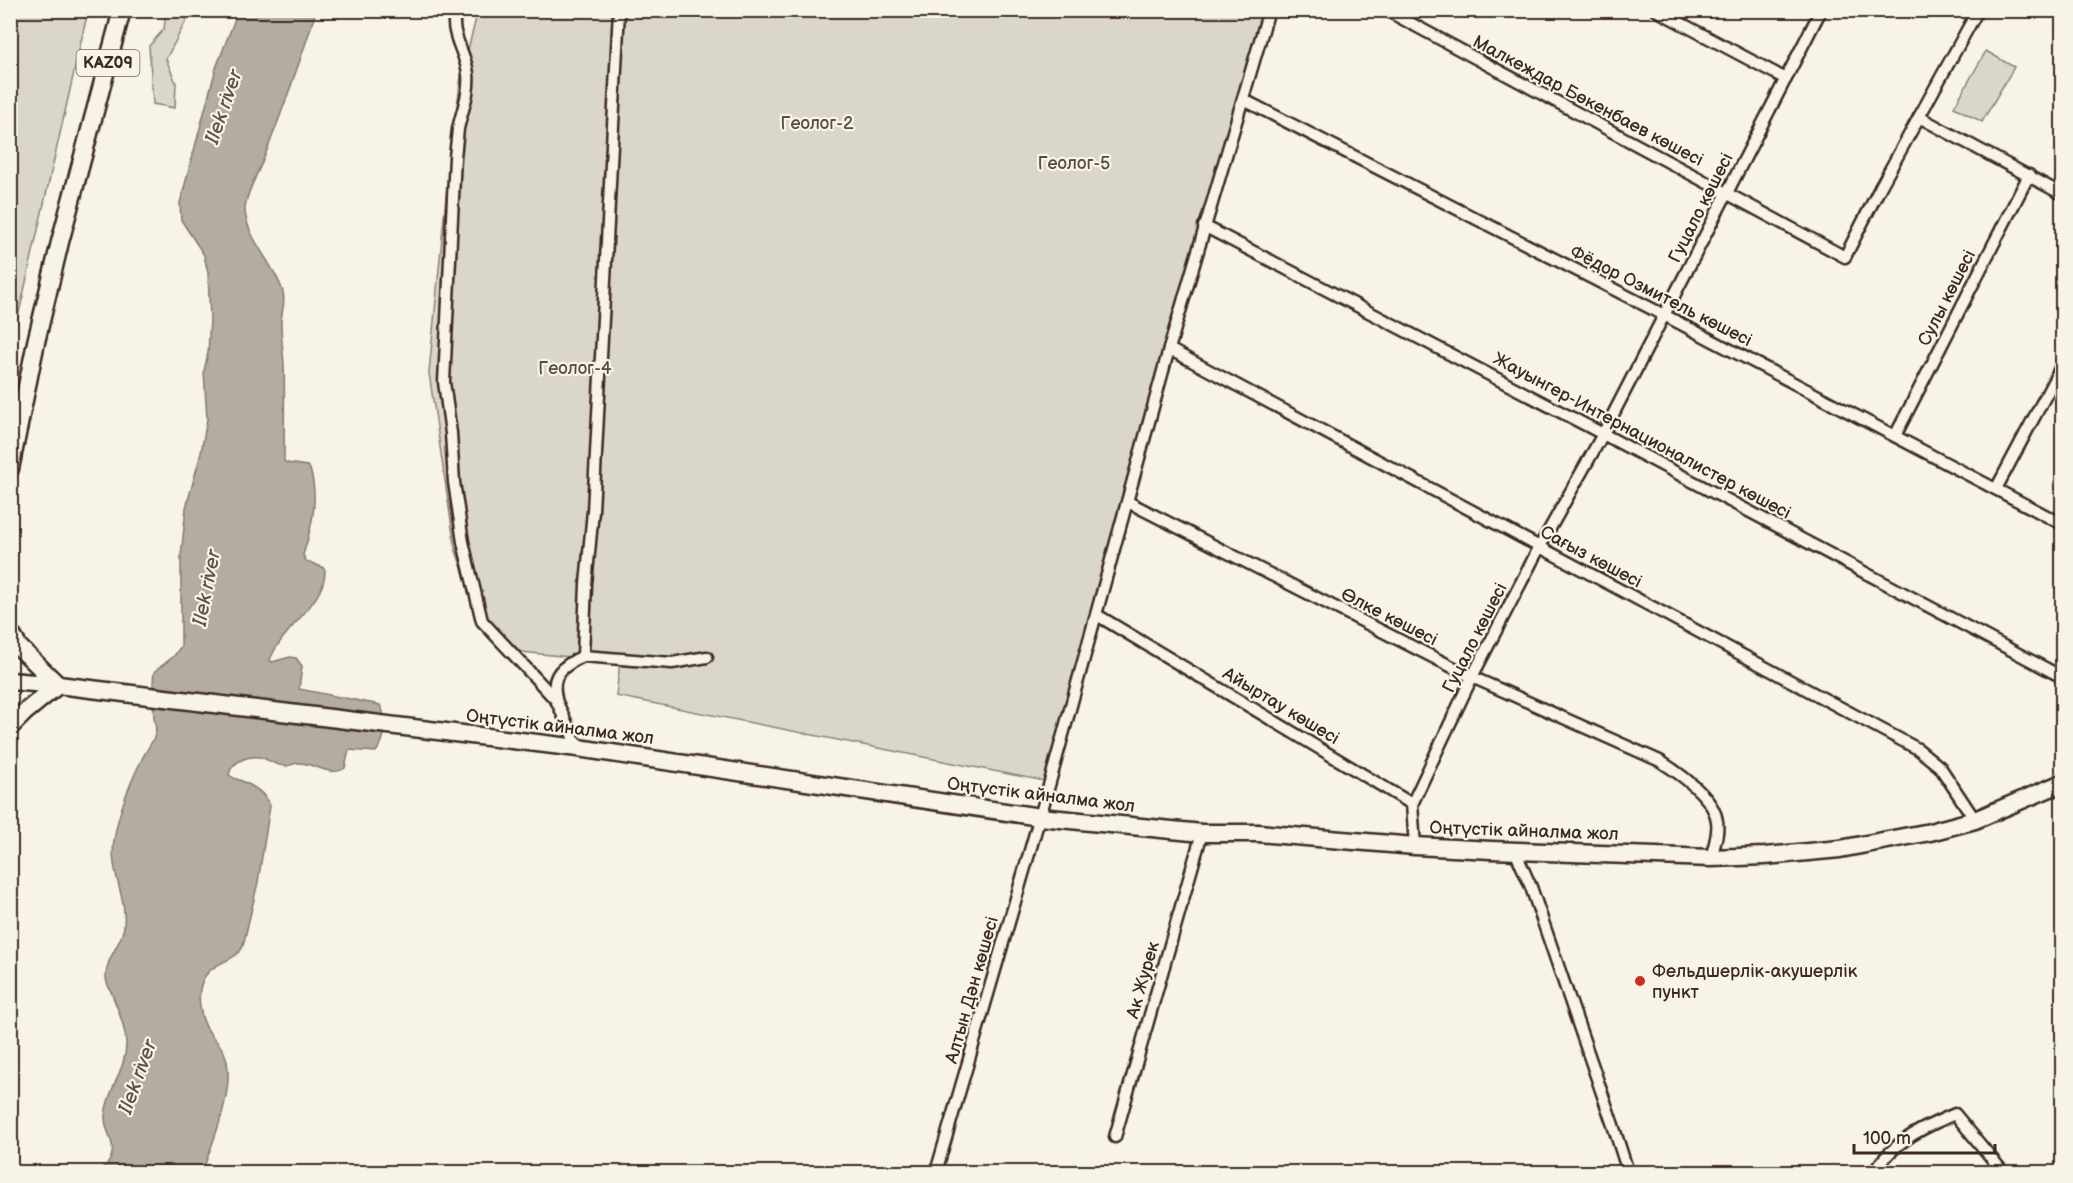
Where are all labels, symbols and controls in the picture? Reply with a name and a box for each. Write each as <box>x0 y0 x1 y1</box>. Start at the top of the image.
street label: Малкеждар Бөкенбаев көшесі <box>1469 31 1707 171</box>
road number: KAZ09 <box>76 50 140 76</box>
water label: Ilek river <box>200 65 248 148</box>
park label: Геолог-2 <box>780 113 854 134</box>
street label: Гуцало көшесі <box>1664 150 1738 266</box>
park label: Геолог-5 <box>1038 153 1110 174</box>
street label: Фёдор Озмитель көшесі <box>1566 241 1756 351</box>
street label: Сулы көшесі <box>1914 246 1980 350</box>
street label: Жауынгер-Интернационалистер көшесі <box>1489 348 1795 524</box>
park label: Геолог-4 <box>538 358 612 379</box>
street label: Сағыз көшесі <box>1537 521 1645 593</box>
water label: Ilek river <box>188 546 226 629</box>
street label: Гуцало көшесі <box>1438 580 1512 696</box>
street label: Өлке көшесі <box>1337 584 1441 650</box>
street label: Айыртау көшесі <box>1218 662 1343 749</box>
street label: Оңтүстік айналма жол <box>465 705 655 749</box>
street label: Оңтүстік айналма жол <box>946 773 1136 817</box>
street label: Оңтүстік айналма жол <box>1429 817 1619 845</box>
street label: Алтын Дән көшесі <box>941 914 1003 1067</box>
street label: Ак Журек <box>1122 939 1164 1022</box>
place label: Фельдшерлік-акушерлік пункт <box>1652 961 1858 1003</box>
marker: Фельдшерлік-акушерлік пункт <box>1633 974 1647 988</box>
water label: Ilek river <box>113 1035 163 1118</box>
scale bar <box>1854 1117 1995 1155</box>
text: 100 m <box>1863 1128 1911 1149</box>

